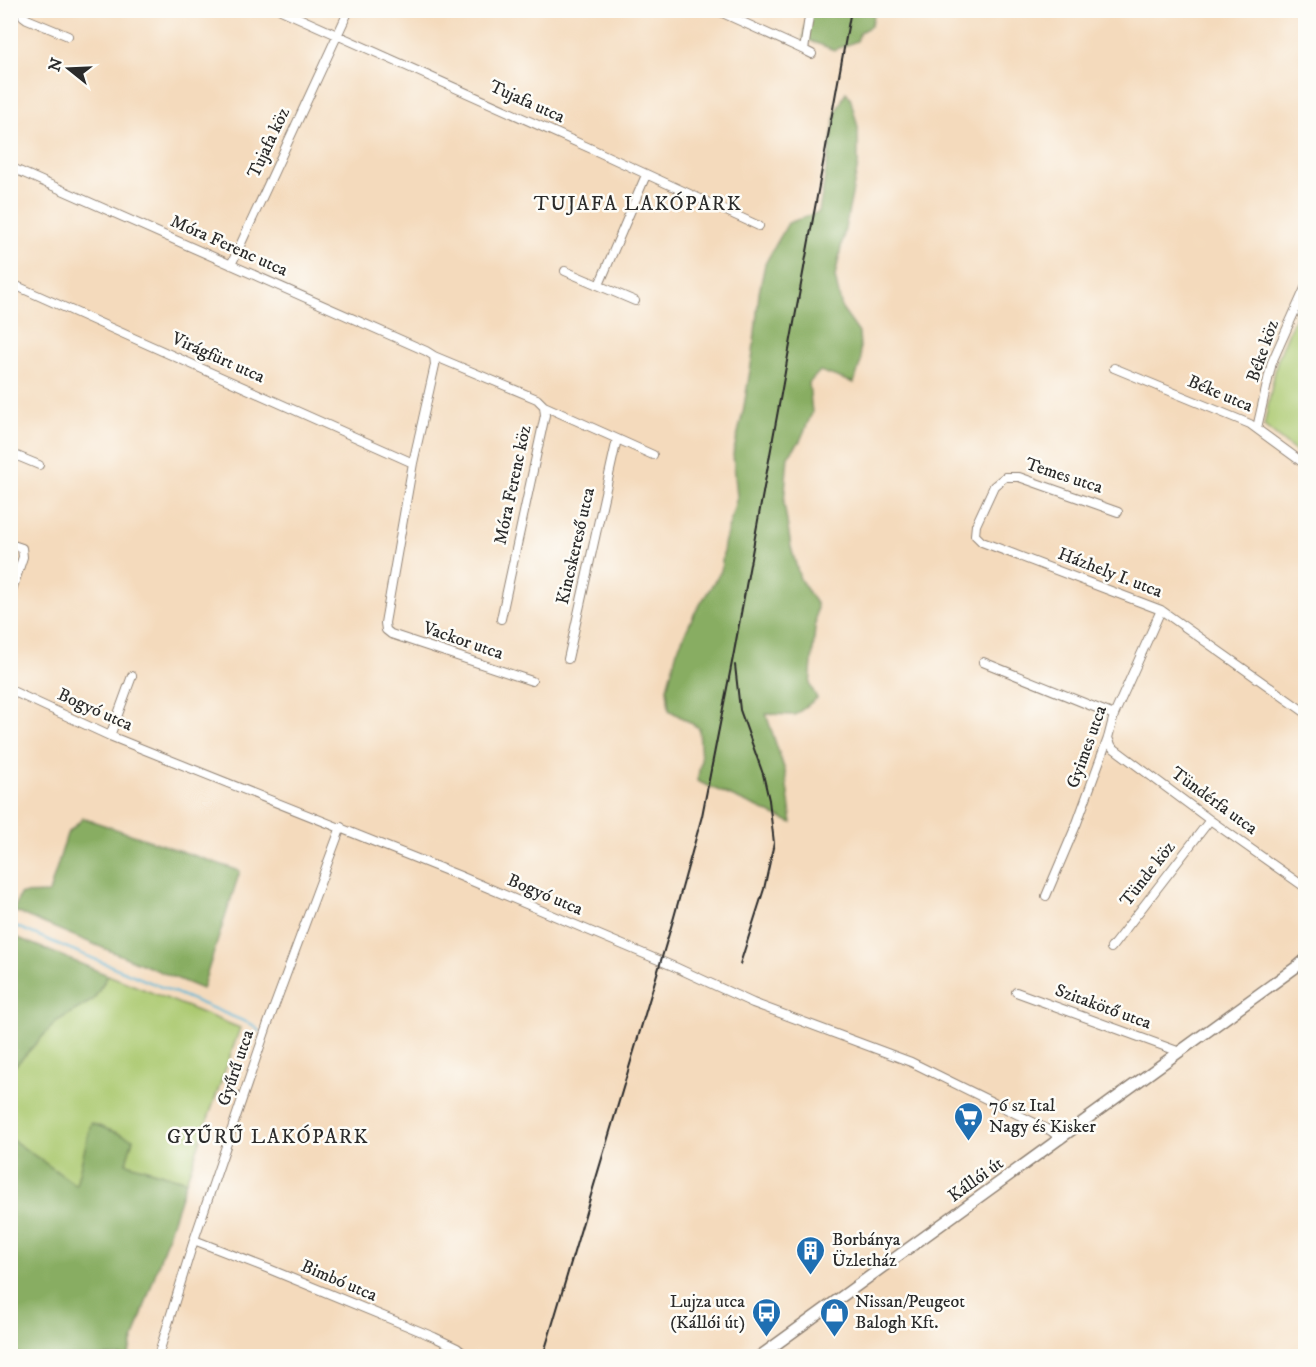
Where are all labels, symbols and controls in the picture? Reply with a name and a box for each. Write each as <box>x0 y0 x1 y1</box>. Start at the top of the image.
north arrow <box>39 39 99 99</box>
text: N <box>44 55 67 74</box>
street label: Tujafa utca <box>486 76 568 128</box>
street label: Tujafa köz <box>243 104 295 182</box>
district label: TUJAFA LAKÓPARK <box>534 191 742 217</box>
street label: Móra Ferenc utca <box>167 210 291 282</box>
street label: Béke köz <box>1242 317 1284 385</box>
street label: Virágfürt utca <box>167 327 268 388</box>
street label: Béke utca <box>1184 370 1256 418</box>
street label: Móra Ferenc köz <box>490 423 536 547</box>
street label: Temes utca <box>1023 453 1106 499</box>
street label: Kincskereső utca <box>552 485 600 607</box>
street label: Házhely I. utca <box>1055 543 1166 603</box>
street label: Vackor utca <box>419 617 506 665</box>
street label: Bogyó utca <box>54 684 136 736</box>
street label: Gyimes utca <box>1062 702 1112 791</box>
street label: Tündérfa utca <box>1166 762 1262 840</box>
street label: Tünde köz <box>1116 837 1180 911</box>
street label: Bogyó utca <box>504 869 586 921</box>
street label: Szitakötő utca <box>1052 979 1154 1035</box>
street label: Gyűrű utca <box>213 1027 259 1109</box>
place label: 76 sz Ital Nagy és Kisker <box>989 1095 1096 1138</box>
supermarket icon: 76 sz Ital Nagy és Kisker <box>952 1100 984 1142</box>
district label: GYŰRŰ LAKÓPARK <box>167 1124 369 1150</box>
street label: Kállói út <box>944 1153 1008 1207</box>
place label: Borbánya Üzletház <box>832 1229 901 1272</box>
building icon: Borbánya Üzletház <box>795 1234 827 1276</box>
street label: Bimbó utca <box>298 1255 381 1307</box>
place label: Lujza utca (Kállói út) <box>670 1291 745 1334</box>
place label: Nissan/Peugeot Balogh Kft. <box>855 1291 965 1334</box>
bus stop icon: Lujza utca (Kállói út) <box>750 1296 782 1338</box>
shop icon: Nissan/Peugeot Balogh Kft. <box>818 1296 850 1338</box>

